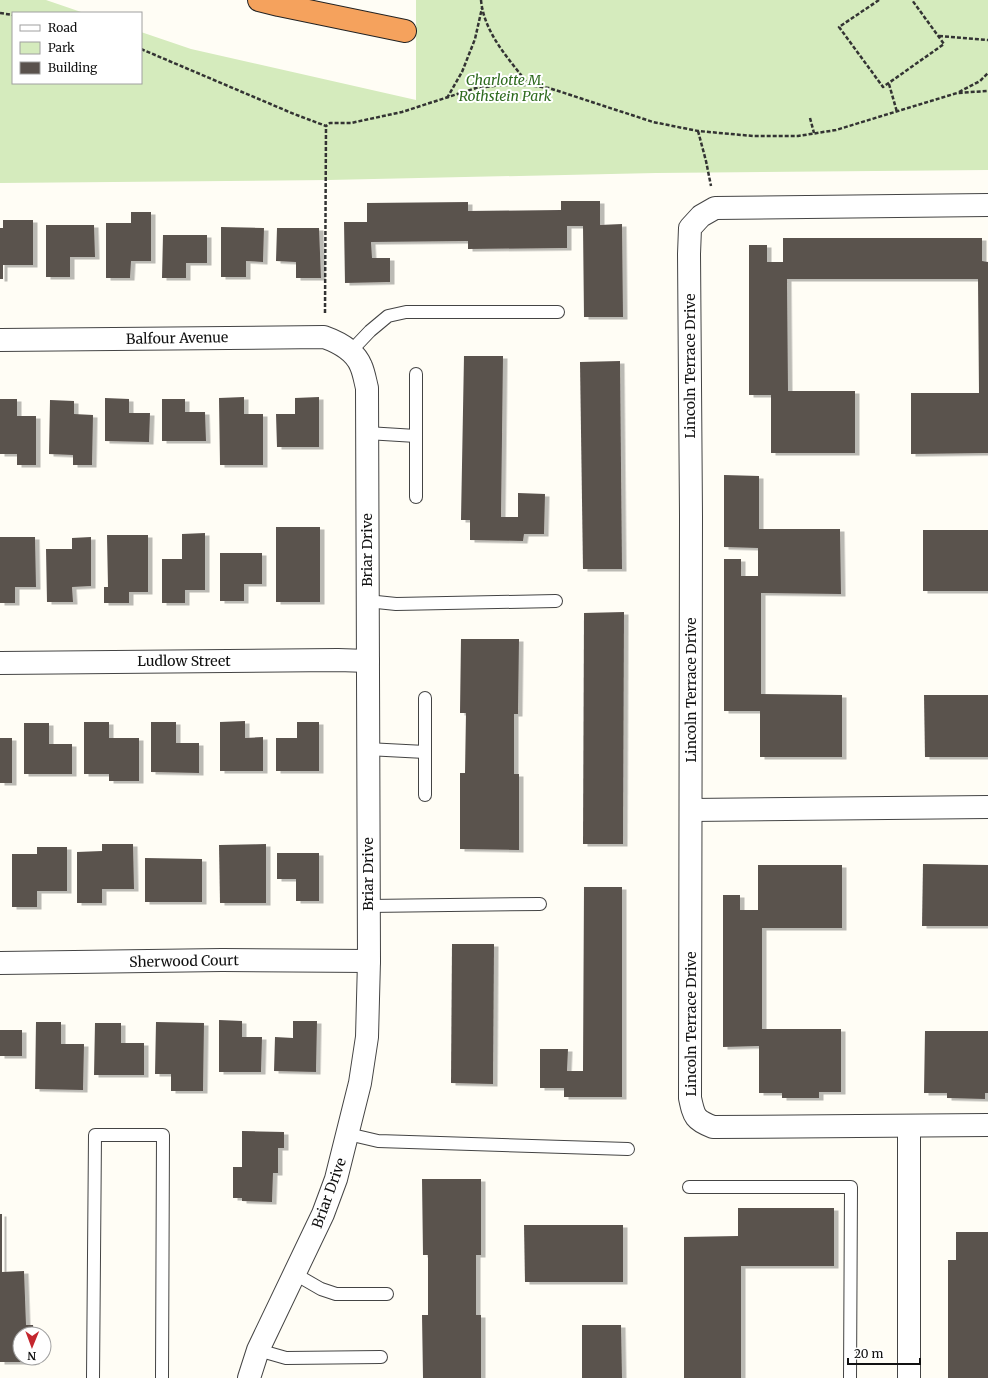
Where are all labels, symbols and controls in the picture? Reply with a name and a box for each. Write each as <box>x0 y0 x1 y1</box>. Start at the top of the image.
legend <box>12 12 142 84</box>
text: Road <box>48 20 77 35</box>
text: Park <box>48 40 75 55</box>
text: Building <box>48 60 98 75</box>
park label: Charlotte M. Rothstein Park <box>459 71 552 105</box>
street label: Lincoln Terrace Drive <box>681 294 699 438</box>
street label: Balfour Avenue <box>126 328 228 348</box>
street label: Briar Drive <box>358 513 376 587</box>
street label: Lincoln Terrace Drive <box>682 618 700 762</box>
street label: Ludlow Street <box>137 652 231 670</box>
street label: Briar Drive <box>359 837 377 911</box>
street label: Sherwood Court <box>129 951 239 971</box>
street label: Lincoln Terrace Drive <box>682 952 700 1096</box>
street label: Briar Drive <box>308 1155 350 1231</box>
north arrow <box>12 1326 52 1366</box>
scale bar <box>848 1340 920 1366</box>
text: 20 m <box>854 1346 883 1361</box>
text: N <box>27 1349 36 1363</box>

